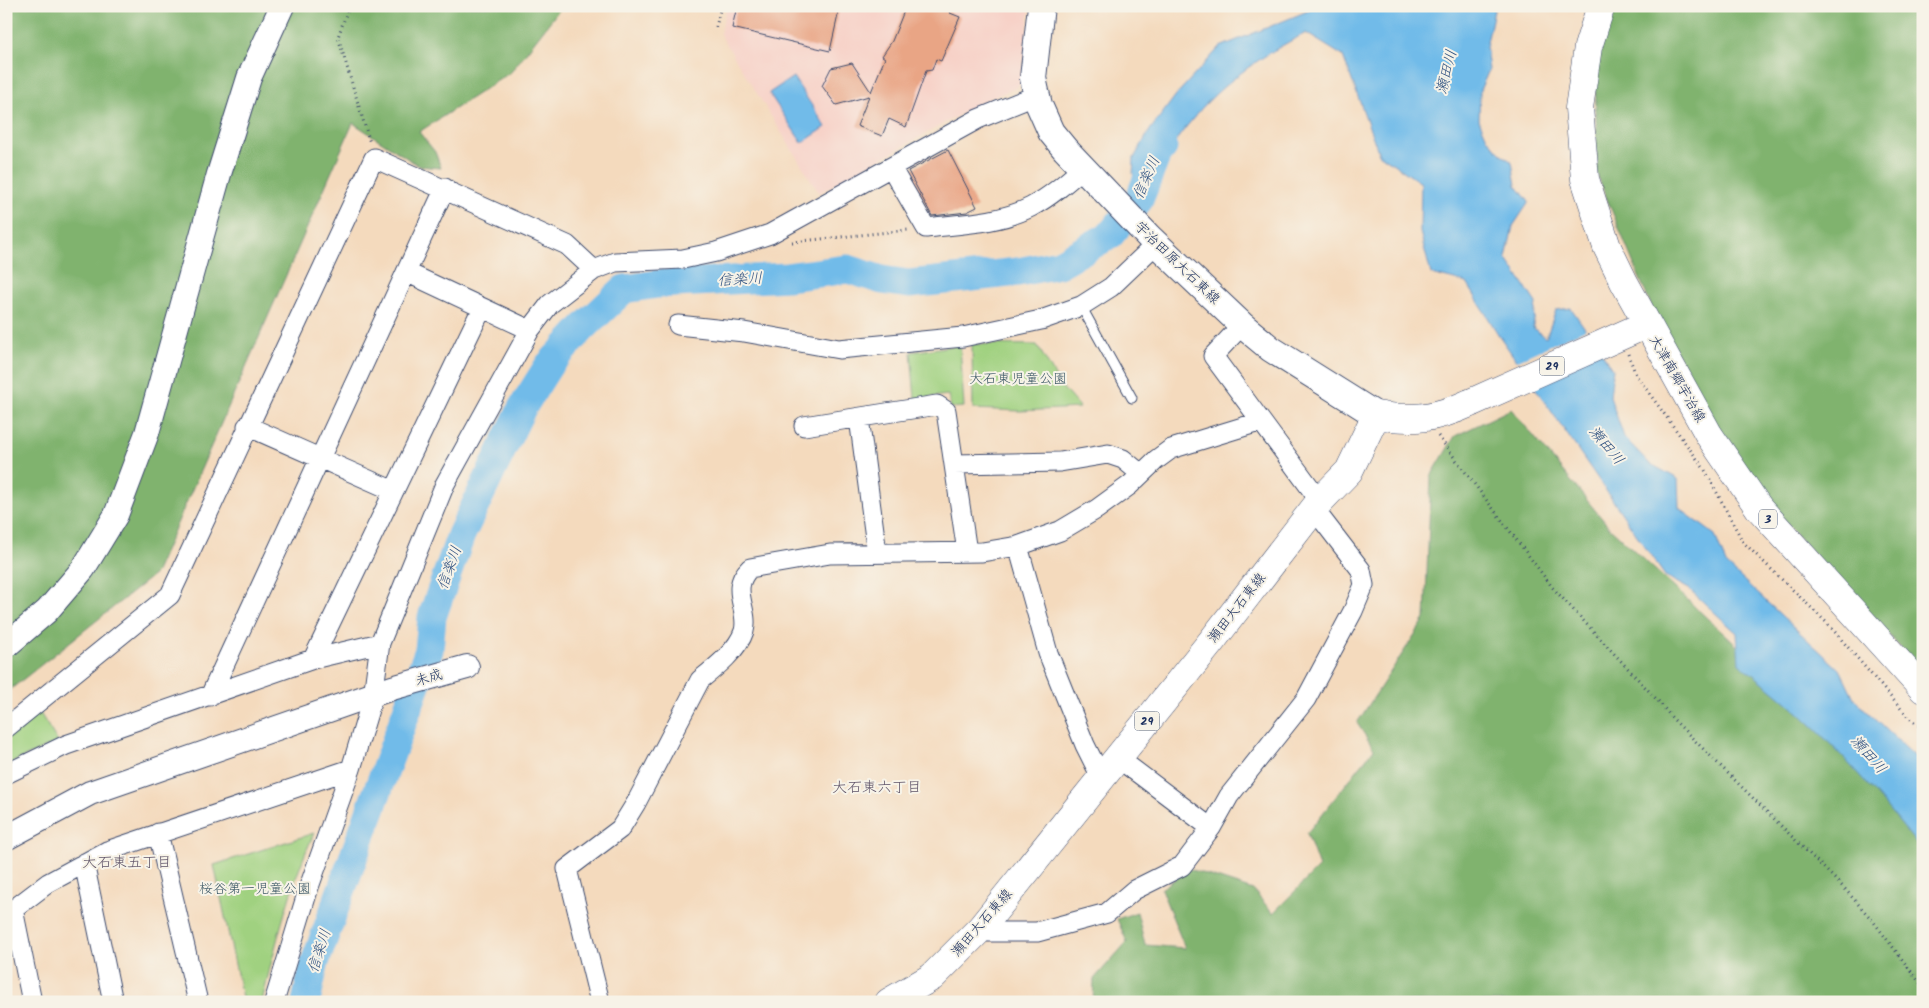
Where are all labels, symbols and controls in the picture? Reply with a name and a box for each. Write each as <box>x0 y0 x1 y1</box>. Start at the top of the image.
water label: 瀬田川 <box>1430 47 1464 97</box>
water label: 信楽川 <box>1127 153 1167 203</box>
street label: 宇治田原大石東線 <box>1129 216 1225 310</box>
water label: 信楽川 <box>717 267 763 293</box>
street label: 大津南郷宇治線 <box>1643 331 1711 427</box>
road number: 29 <box>1540 356 1564 376</box>
park label: 大石東児童公園 <box>969 368 1067 390</box>
water label: 瀬田川 <box>1582 421 1630 471</box>
road number: 3 <box>1759 509 1777 528</box>
water label: 信楽川 <box>431 543 469 593</box>
street label: 瀬田大石東線 <box>1202 568 1272 648</box>
street label: 未成 <box>413 664 445 692</box>
road number: 29 <box>1134 711 1160 730</box>
water label: 瀬田川 <box>1844 730 1892 780</box>
district label: 大石東六丁目 <box>832 776 922 800</box>
district label: 大石東五丁目 <box>82 851 172 875</box>
park label: 桜谷第一児童公園 <box>199 878 311 900</box>
street label: 瀬田大石東線 <box>946 884 1018 962</box>
water label: 信楽川 <box>302 926 338 976</box>

